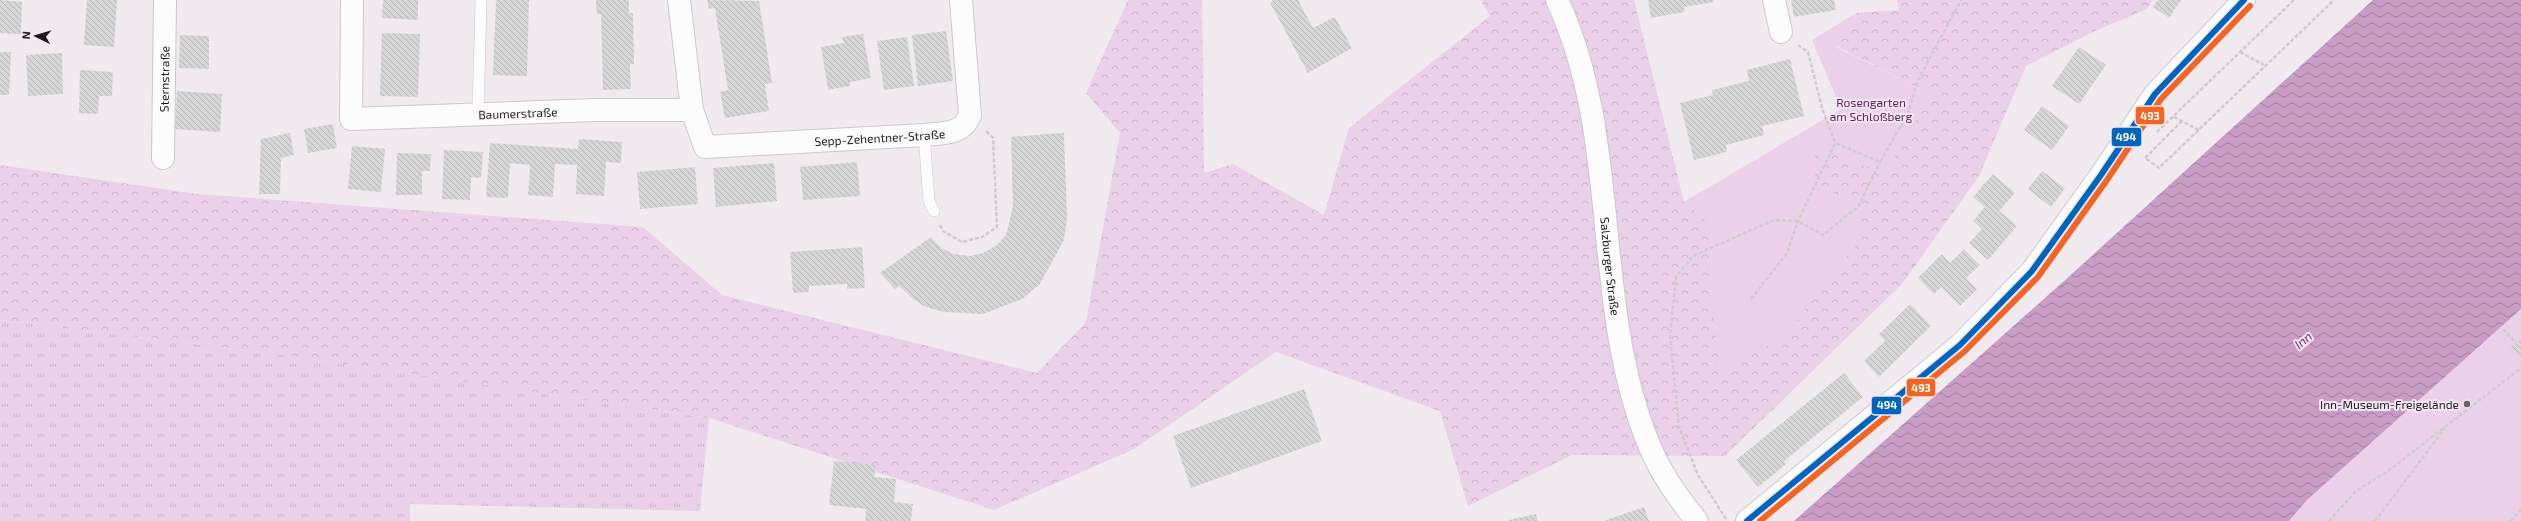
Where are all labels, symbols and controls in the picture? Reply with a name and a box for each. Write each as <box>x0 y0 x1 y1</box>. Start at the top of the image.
north arrow <box>16 16 56 56</box>
text: N <box>19 31 32 40</box>
street label: Sternstraße <box>157 46 171 112</box>
park label: Rosengarten am Schloßberg <box>1830 95 1913 123</box>
street label: Baumerstraße <box>478 104 558 121</box>
line badge: 493 <box>2135 106 2165 125</box>
text: 493 <box>2140 109 2160 122</box>
street label: Sepp-Zehentner-Straße <box>814 126 946 148</box>
line badge: 494 <box>2111 127 2142 147</box>
text: 494 <box>2116 130 2136 143</box>
street label: Salzburger Straße <box>1598 216 1623 316</box>
water label: Inn <box>2291 328 2315 352</box>
line badge: 493 <box>1906 378 1936 397</box>
text: 493 <box>1911 381 1931 394</box>
line badge: 494 <box>1871 396 1902 415</box>
place label: Inn-Museum-Freigelände <box>2320 397 2459 411</box>
text: 494 <box>1877 398 1897 411</box>
marker: Inn-Museum-Freigelände <box>2462 399 2472 409</box>

